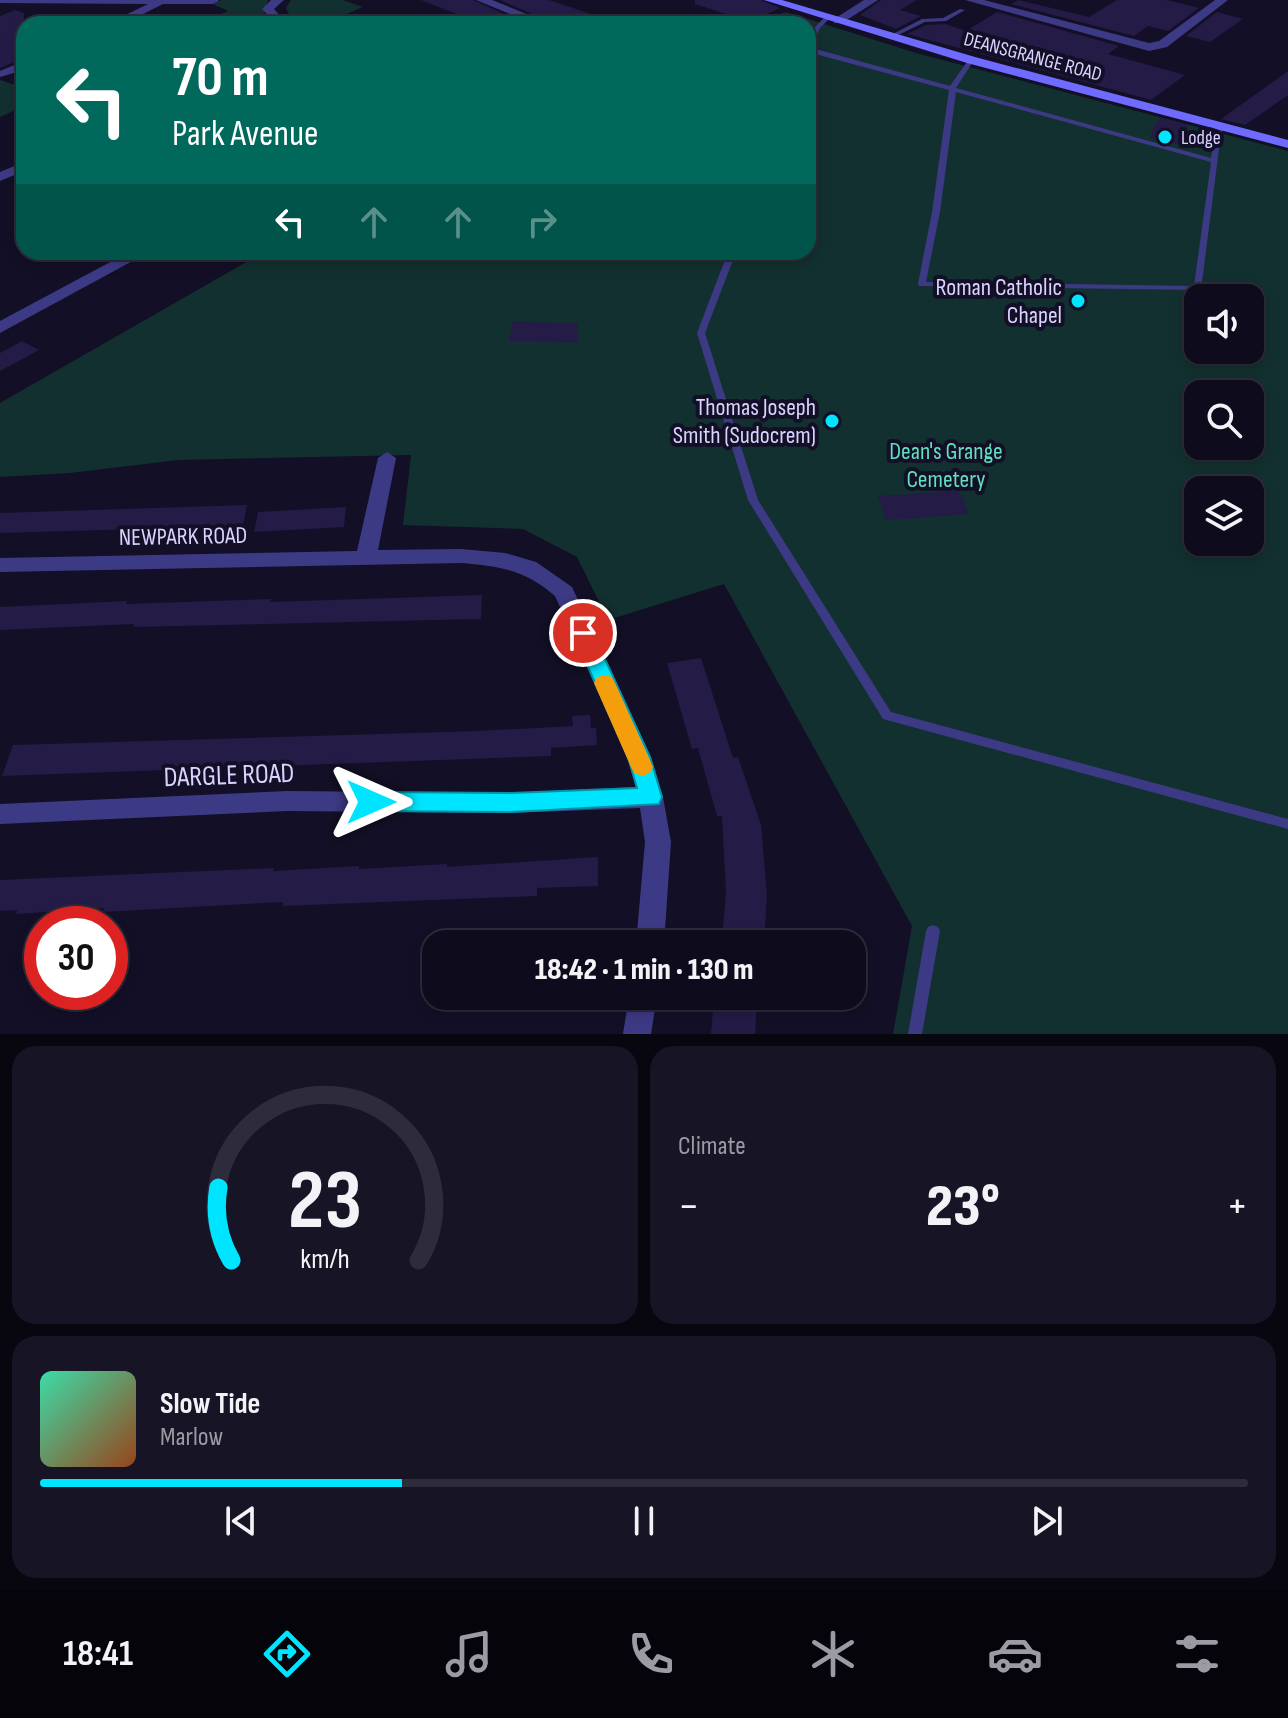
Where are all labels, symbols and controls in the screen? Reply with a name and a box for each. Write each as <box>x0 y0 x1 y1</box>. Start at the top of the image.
street label: DEANSGRANGE ROAD <box>961 27 1104 87</box>
text: 70 m <box>172 45 269 112</box>
icon: left <box>40 48 144 152</box>
text: Park Avenue <box>172 113 318 156</box>
place label: Lodge <box>1181 126 1221 150</box>
marker: Lodge <box>1156 128 1174 146</box>
icon: left <box>268 200 312 244</box>
icon: ahead <box>352 200 396 244</box>
icon: ahead <box>436 200 480 244</box>
icon: right <box>520 200 564 244</box>
place label: Roman Catholic Chapel <box>935 273 1062 330</box>
map controls <box>1184 284 1264 556</box>
button: sound <box>1184 284 1264 364</box>
marker: Roman Catholic Chapel <box>1069 292 1087 310</box>
button: search <box>1184 380 1264 460</box>
place label: Thomas Joseph Smith (Sudocrem) <box>673 393 816 450</box>
marker: Thomas Joseph Smith (Sudocrem) <box>823 412 841 430</box>
park label: Dean's Grange Cemetery <box>889 437 1003 494</box>
button: layers <box>1184 476 1264 556</box>
street label: NEWPARK ROAD <box>119 521 247 552</box>
pin <box>549 599 617 667</box>
icon: arrive <box>561 611 605 655</box>
street label: DARGLE ROAD <box>163 757 295 794</box>
position arrow <box>329 760 413 844</box>
speed limit sign: 30 <box>24 906 128 1010</box>
text: 18:42 · 1 min · 130 m <box>535 952 753 988</box>
text: Climate <box>678 1131 746 1162</box>
text: 23 <box>288 1152 362 1252</box>
text: 23° <box>926 1171 1000 1243</box>
text: − <box>678 1180 700 1233</box>
text: + <box>1226 1180 1248 1233</box>
text: km/h <box>300 1242 350 1277</box>
text: Slow Tide <box>160 1386 260 1422</box>
text: Marlow <box>160 1422 223 1453</box>
icon: previous <box>219 1499 263 1543</box>
icon: pause <box>622 1499 666 1543</box>
icon: next <box>1025 1499 1069 1543</box>
icon: directions <box>259 1626 315 1682</box>
icon: music <box>441 1626 497 1682</box>
icon: phone <box>623 1626 679 1682</box>
icon: climate <box>805 1626 861 1682</box>
icon: car <box>987 1626 1043 1682</box>
icon: filters <box>1169 1626 1225 1682</box>
text: 18:41 <box>63 1633 133 1676</box>

